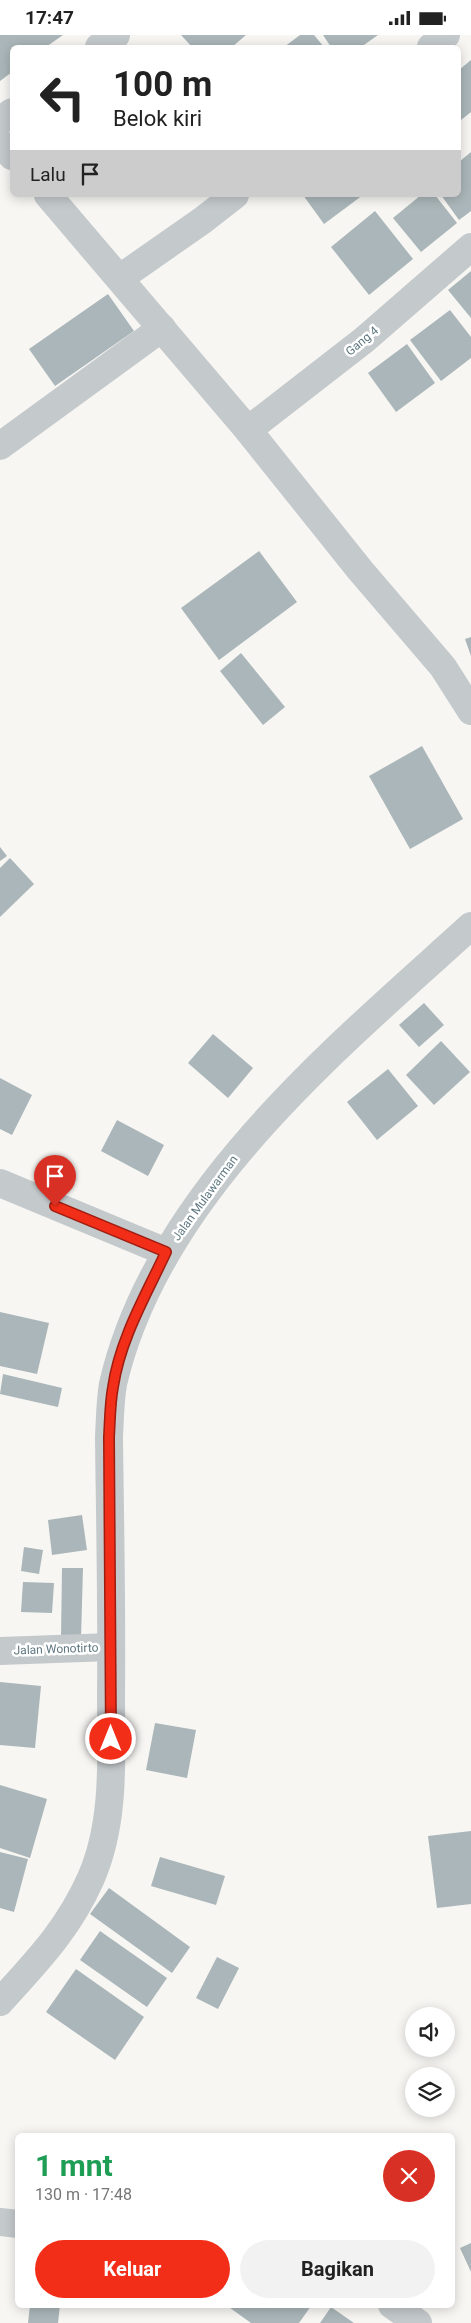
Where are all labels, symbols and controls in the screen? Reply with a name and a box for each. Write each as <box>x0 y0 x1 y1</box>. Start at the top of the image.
text: 17:47 <box>25 6 74 29</box>
text: 100 m <box>113 64 212 105</box>
icon: left <box>30 65 95 130</box>
text: Belok kiri <box>113 106 202 131</box>
icon: arrive <box>76 160 104 188</box>
text: Lalu <box>30 163 66 186</box>
street label: Gang 4 <box>343 323 381 359</box>
street label: Jalan Mulawarman <box>169 1153 241 1243</box>
pin <box>34 1155 76 1206</box>
icon: arrive <box>41 1162 69 1190</box>
street label: Jalan Wonotirto <box>13 1641 99 1657</box>
position arrow <box>84 1712 136 1764</box>
map controls <box>405 2007 455 2117</box>
button: sound <box>405 2007 455 2057</box>
button: layers <box>405 2067 455 2117</box>
text: 1 mnt <box>35 2148 113 2183</box>
button: close <box>383 2150 435 2202</box>
text: 130 m · 17:48 <box>35 2185 132 2204</box>
button: Keluar <box>35 2240 230 2298</box>
button: Bagikan <box>240 2240 435 2298</box>

